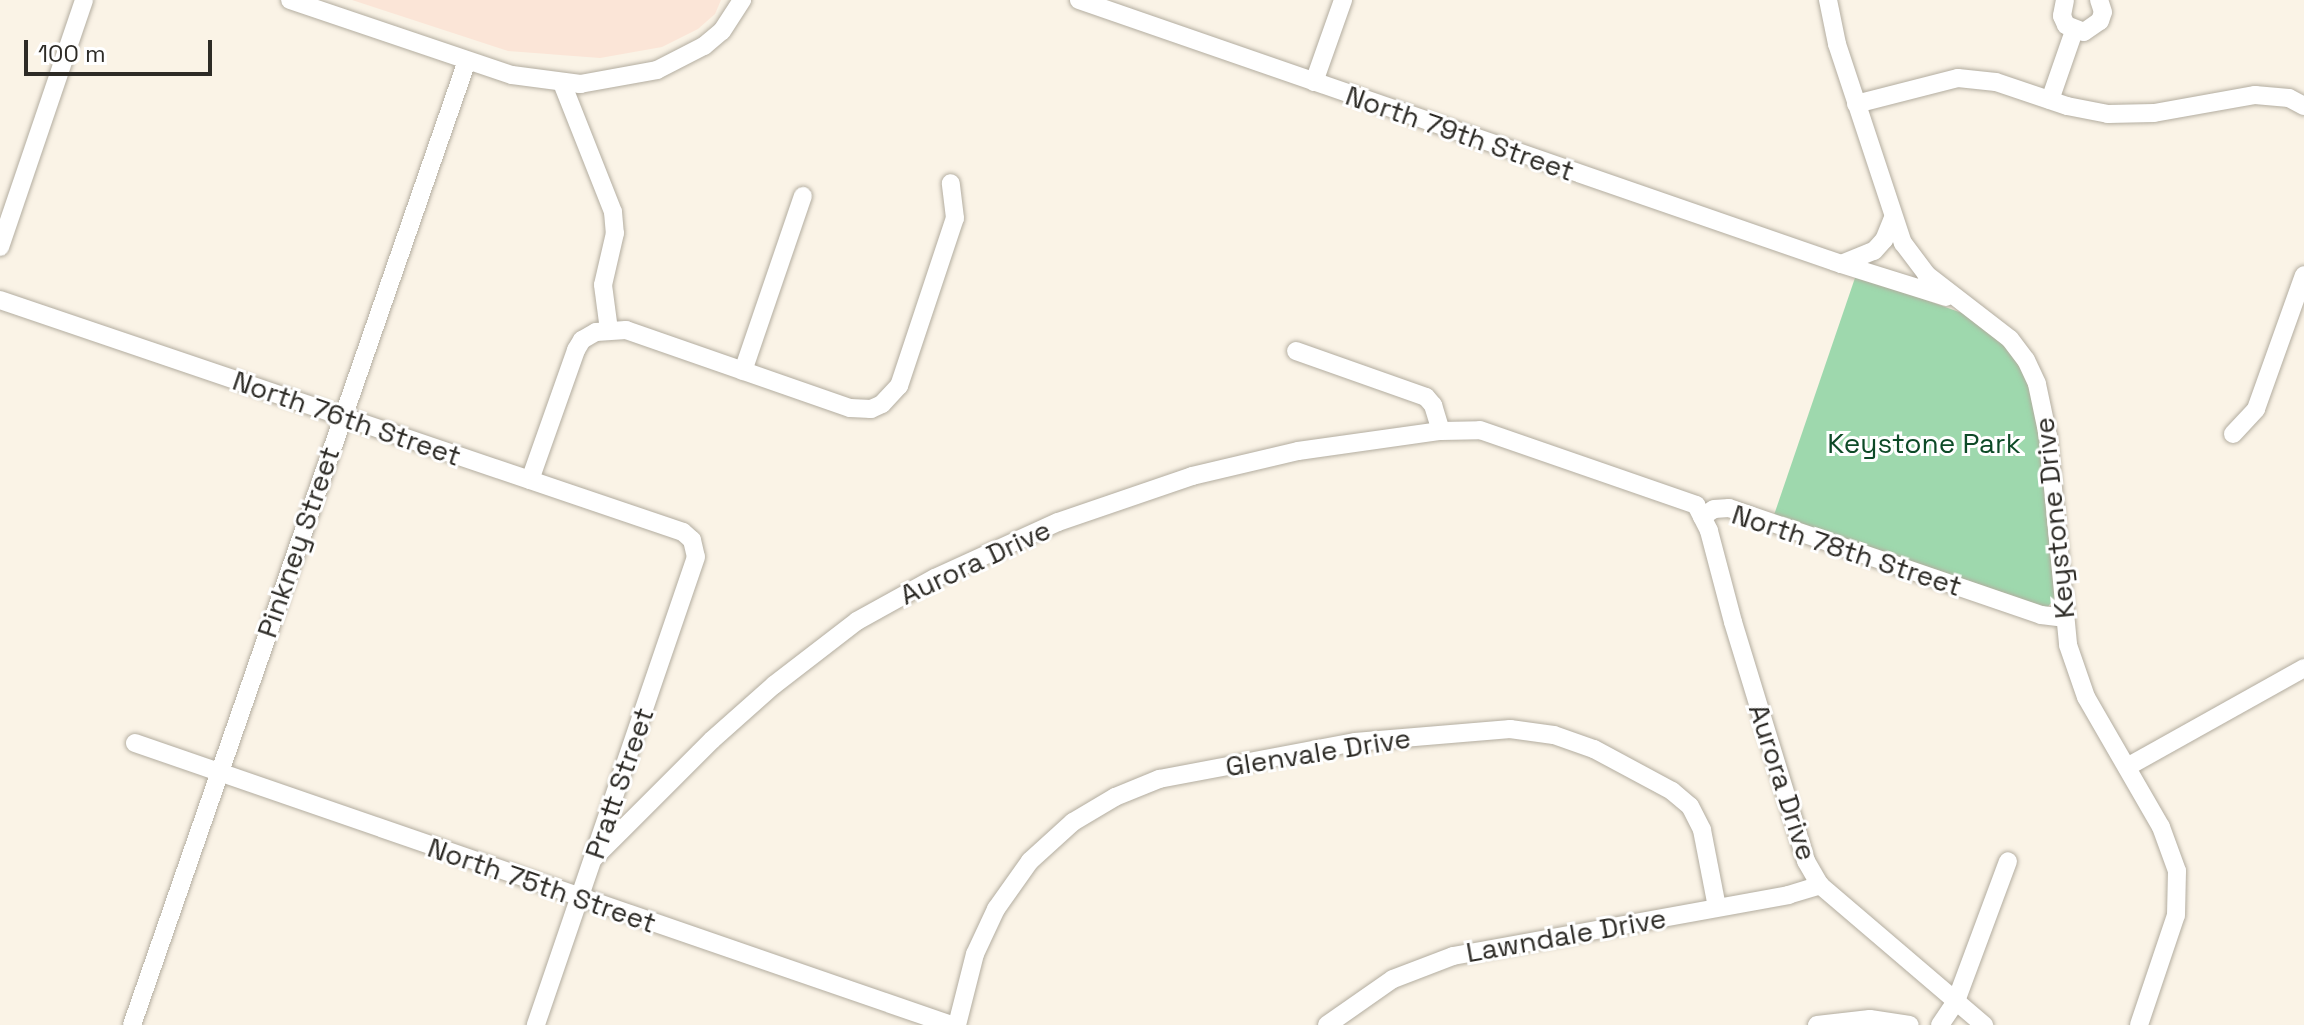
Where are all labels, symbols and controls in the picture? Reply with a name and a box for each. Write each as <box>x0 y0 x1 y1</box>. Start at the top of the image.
scale bar <box>28 24 216 74</box>
text: 100 m <box>38 38 106 69</box>
street label: North 79th Street <box>1341 78 1579 188</box>
street label: North 76th Street <box>228 363 466 473</box>
street label: Keystone Drive <box>2027 416 2081 620</box>
park label: Keystone Park <box>1827 426 2021 460</box>
street label: Pinkney Street <box>250 442 346 642</box>
street label: North 78th Street <box>1728 497 1966 603</box>
street label: Aurora Drive <box>894 512 1056 612</box>
street label: Aurora Drive <box>1742 699 1824 865</box>
street label: Pratt Street <box>577 703 661 863</box>
street label: Glenvale Drive <box>1223 721 1413 783</box>
street label: North 75th Street <box>424 830 660 940</box>
street label: Lawndale Drive <box>1463 901 1669 969</box>

